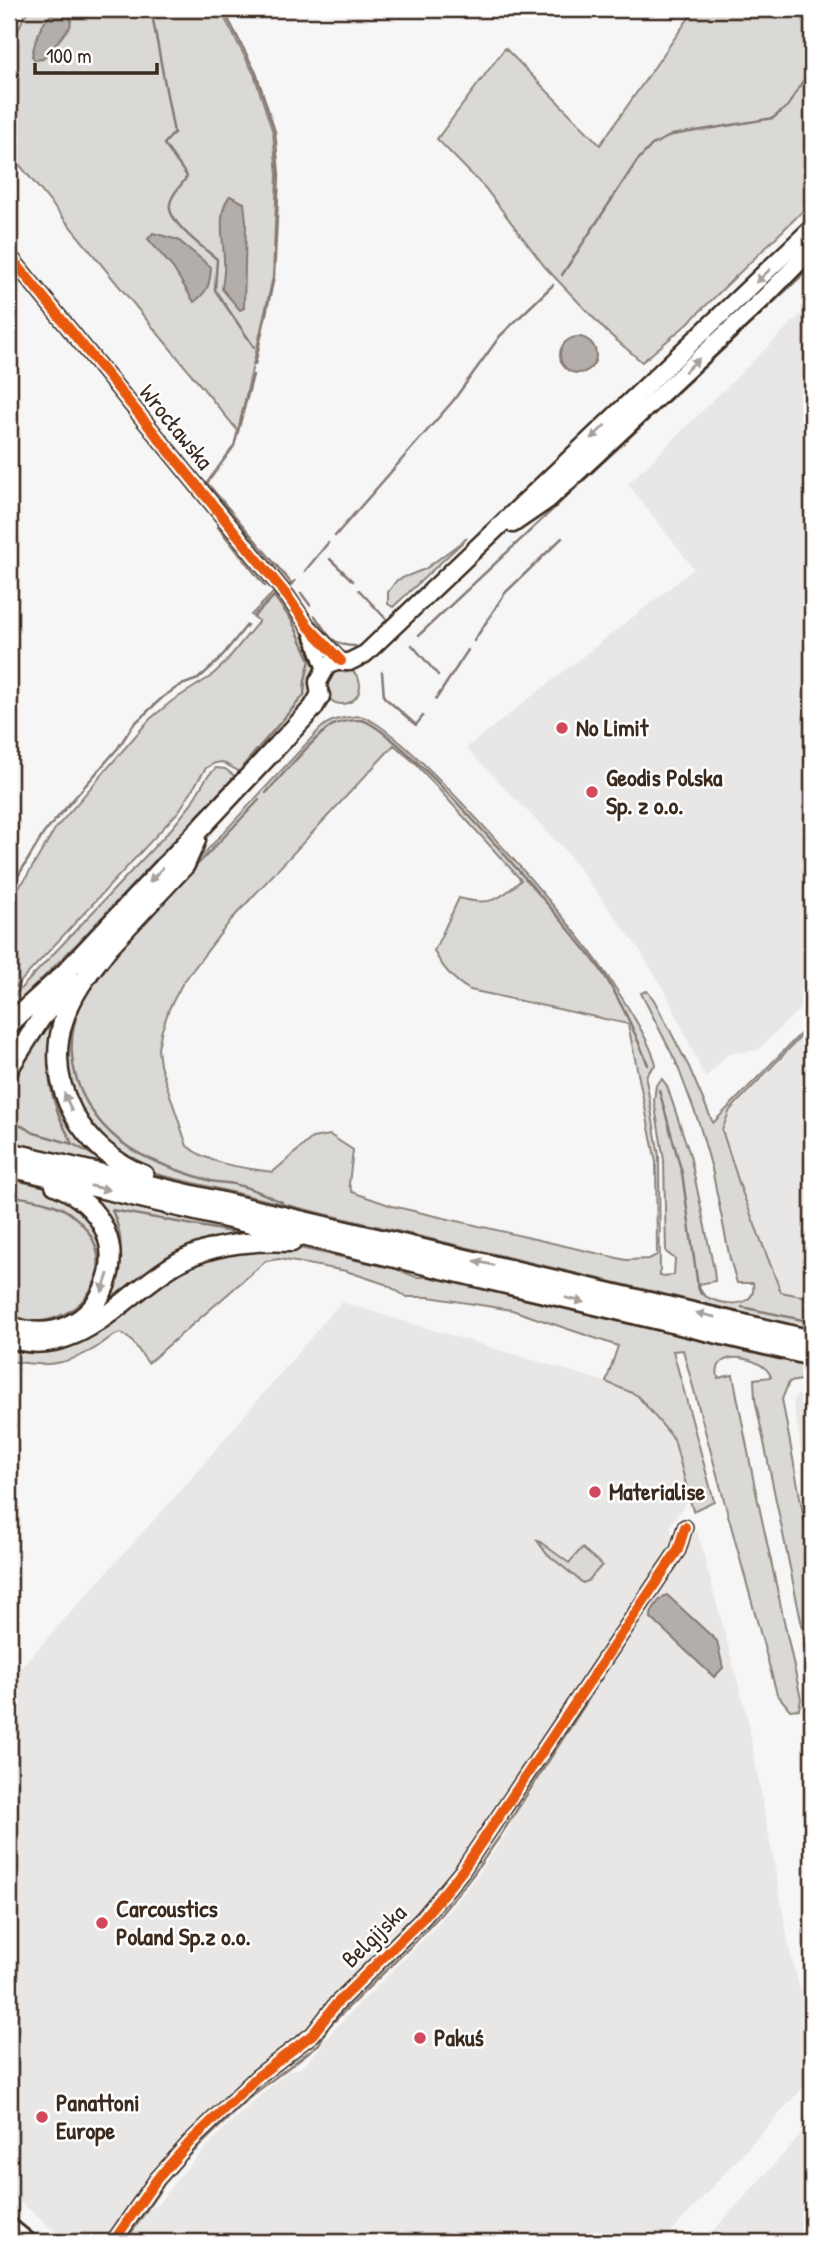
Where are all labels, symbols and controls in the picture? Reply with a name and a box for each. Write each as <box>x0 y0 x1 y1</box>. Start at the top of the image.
scale bar <box>35 32 158 76</box>
text: 100 m <box>46 41 92 70</box>
one-way arrow <box>755 267 772 283</box>
one-way arrow <box>683 357 701 373</box>
street label: Wrocławska <box>132 377 221 476</box>
one-way arrow <box>590 424 607 440</box>
place label: No Limit <box>576 711 649 743</box>
marker: No Limit <box>554 720 570 736</box>
place label: Geodis Polska Sp. z o.o. <box>606 761 723 822</box>
marker: Geodis Polska Sp. z o.o. <box>584 784 600 800</box>
one-way arrow <box>148 866 164 883</box>
one-way arrow <box>62 1091 73 1112</box>
one-way arrow <box>89 1183 111 1194</box>
one-way arrow <box>473 1257 495 1268</box>
one-way arrow <box>99 1273 110 1294</box>
one-way arrow <box>564 1295 586 1306</box>
one-way arrow <box>695 1309 717 1320</box>
place label: Materialise <box>609 1475 706 1507</box>
marker: Materialise <box>587 1484 603 1500</box>
place label: Carcoustics Poland Sp.z o.o. <box>116 1892 251 1953</box>
street label: Belgijska <box>334 1897 413 1974</box>
marker: Carcoustics Poland Sp.z o.o. <box>94 1915 110 1931</box>
place label: Pakuś <box>434 2021 484 2053</box>
marker: Pakuś <box>412 2030 428 2046</box>
place label: Panattoni Europe <box>56 2086 140 2147</box>
marker: Panattoni Europe <box>34 2109 50 2125</box>

